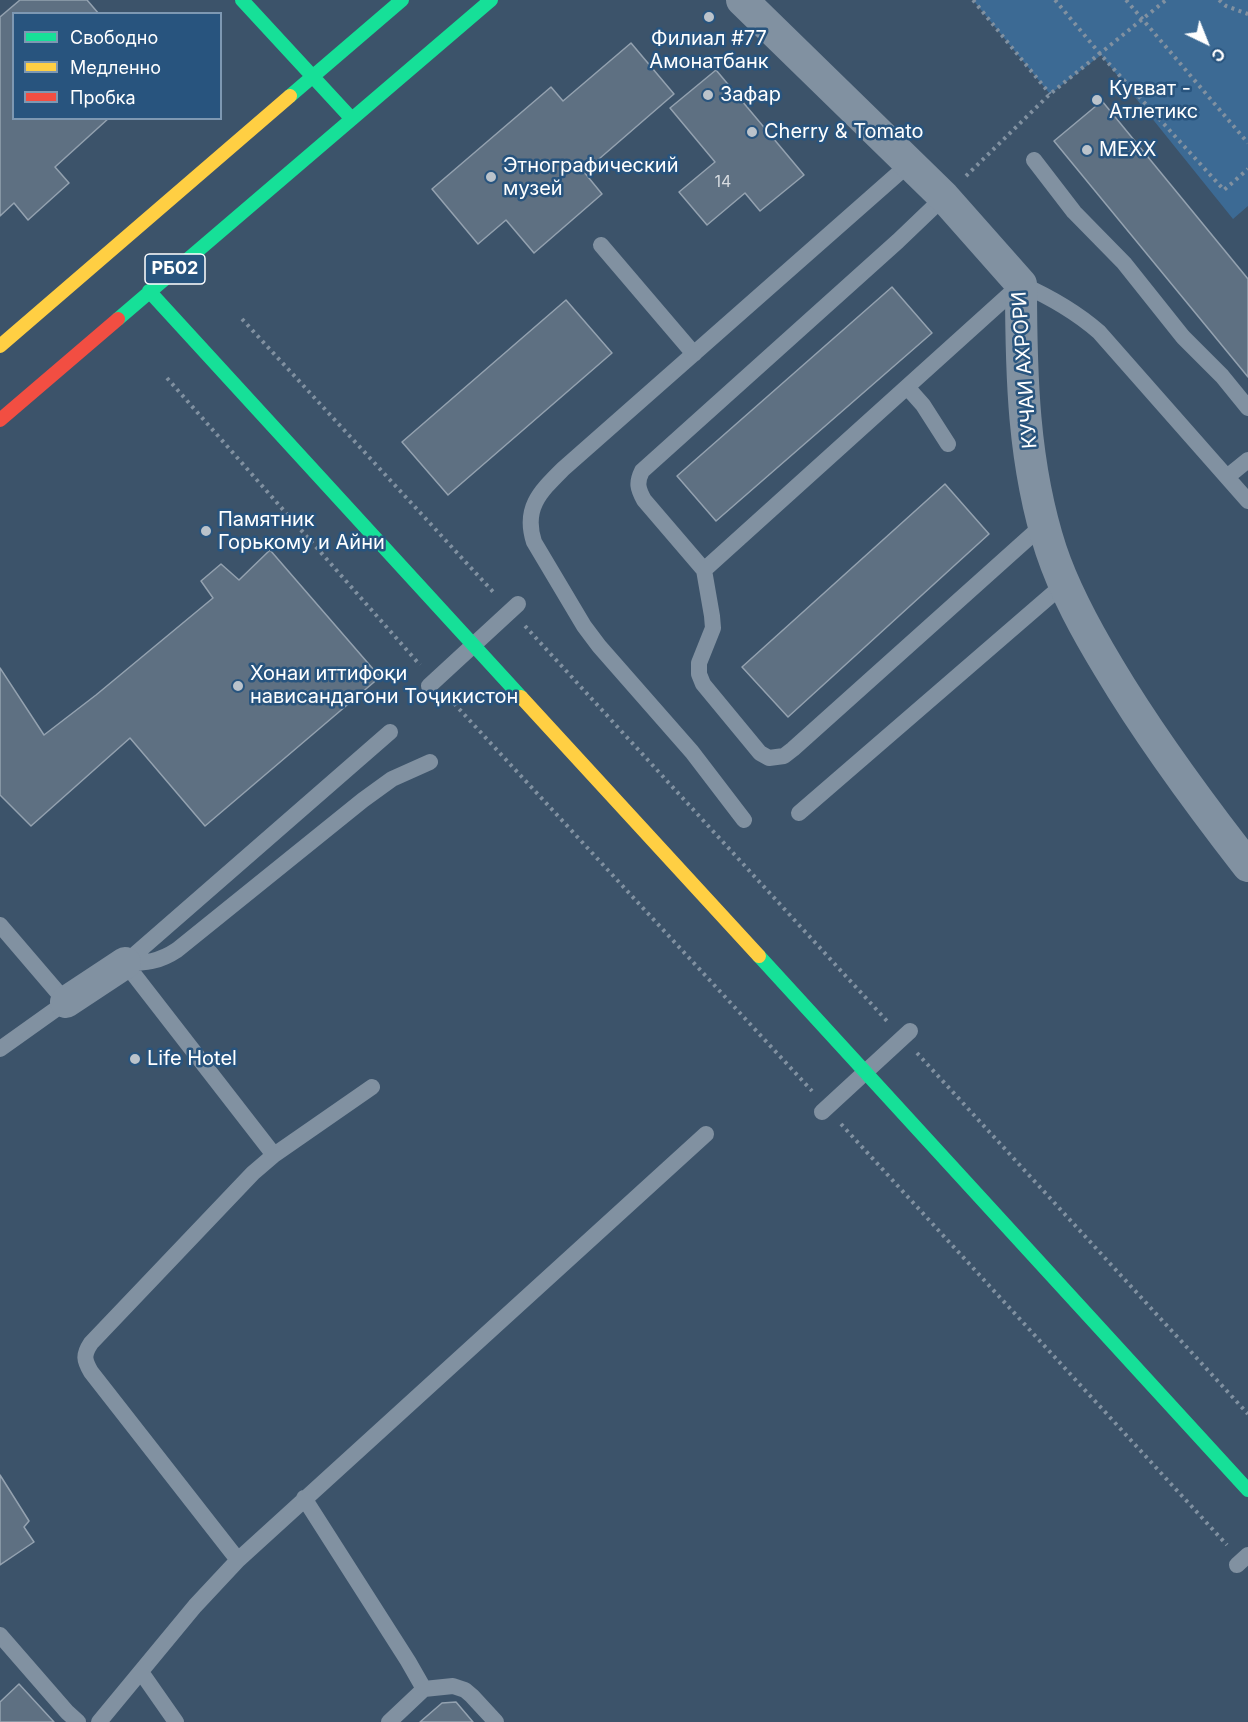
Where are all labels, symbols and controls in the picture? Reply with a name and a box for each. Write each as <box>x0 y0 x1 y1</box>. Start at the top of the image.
marker: Филиал #77 Амонатбанк <box>702 10 716 24</box>
legend <box>12 12 222 120</box>
north arrow <box>1176 12 1236 72</box>
text: Свободно <box>70 27 158 48</box>
place label: Филиал #77 Амонатбанк <box>649 27 769 74</box>
text: С <box>1207 44 1229 67</box>
text: Медленно <box>70 57 161 78</box>
place label: Кувват - Атлетикс <box>1109 77 1198 124</box>
place label: Зафар <box>720 83 781 107</box>
text: Пробка <box>70 87 136 108</box>
marker: Зафар <box>701 88 715 102</box>
marker: Кувват - Атлетикс <box>1090 93 1104 107</box>
place label: Cherry & Tomato <box>764 120 924 144</box>
marker: Cherry & Tomato <box>745 125 759 139</box>
place label: MEXX <box>1099 138 1156 162</box>
marker: MEXX <box>1080 143 1094 157</box>
place label: Этнографический музей <box>503 154 679 201</box>
marker: Этнографический музей <box>484 170 498 184</box>
house number: 14 <box>715 172 731 192</box>
road number: РБ02 <box>145 254 205 284</box>
street label: КУЧАИ АХРОРИ <box>1008 290 1042 450</box>
place label: Памятник Горькому и Айни <box>218 508 385 555</box>
marker: Памятник Горькому и Айни <box>199 524 213 538</box>
place label: Хонаи иттифоқи нависандагони Тоҷикистон <box>250 662 518 709</box>
marker: Хонаи иттифоқи нависандагони Тоҷикистон <box>231 679 245 693</box>
place label: Life Hotel <box>147 1047 237 1071</box>
marker: Life Hotel <box>128 1052 142 1066</box>

